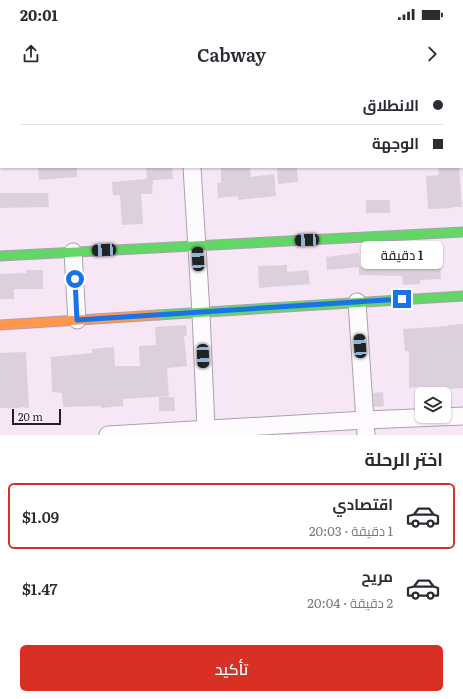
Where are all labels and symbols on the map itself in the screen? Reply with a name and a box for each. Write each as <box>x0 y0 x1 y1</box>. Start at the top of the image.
car <box>295 233 319 247</box>
callout: 1 دقيقة <box>361 241 443 269</box>
car <box>92 243 116 257</box>
car <box>191 247 205 271</box>
route start <box>66 270 84 288</box>
route end <box>393 290 411 308</box>
car <box>353 334 367 358</box>
car <box>197 344 209 368</box>
scale bar <box>12 407 61 426</box>

